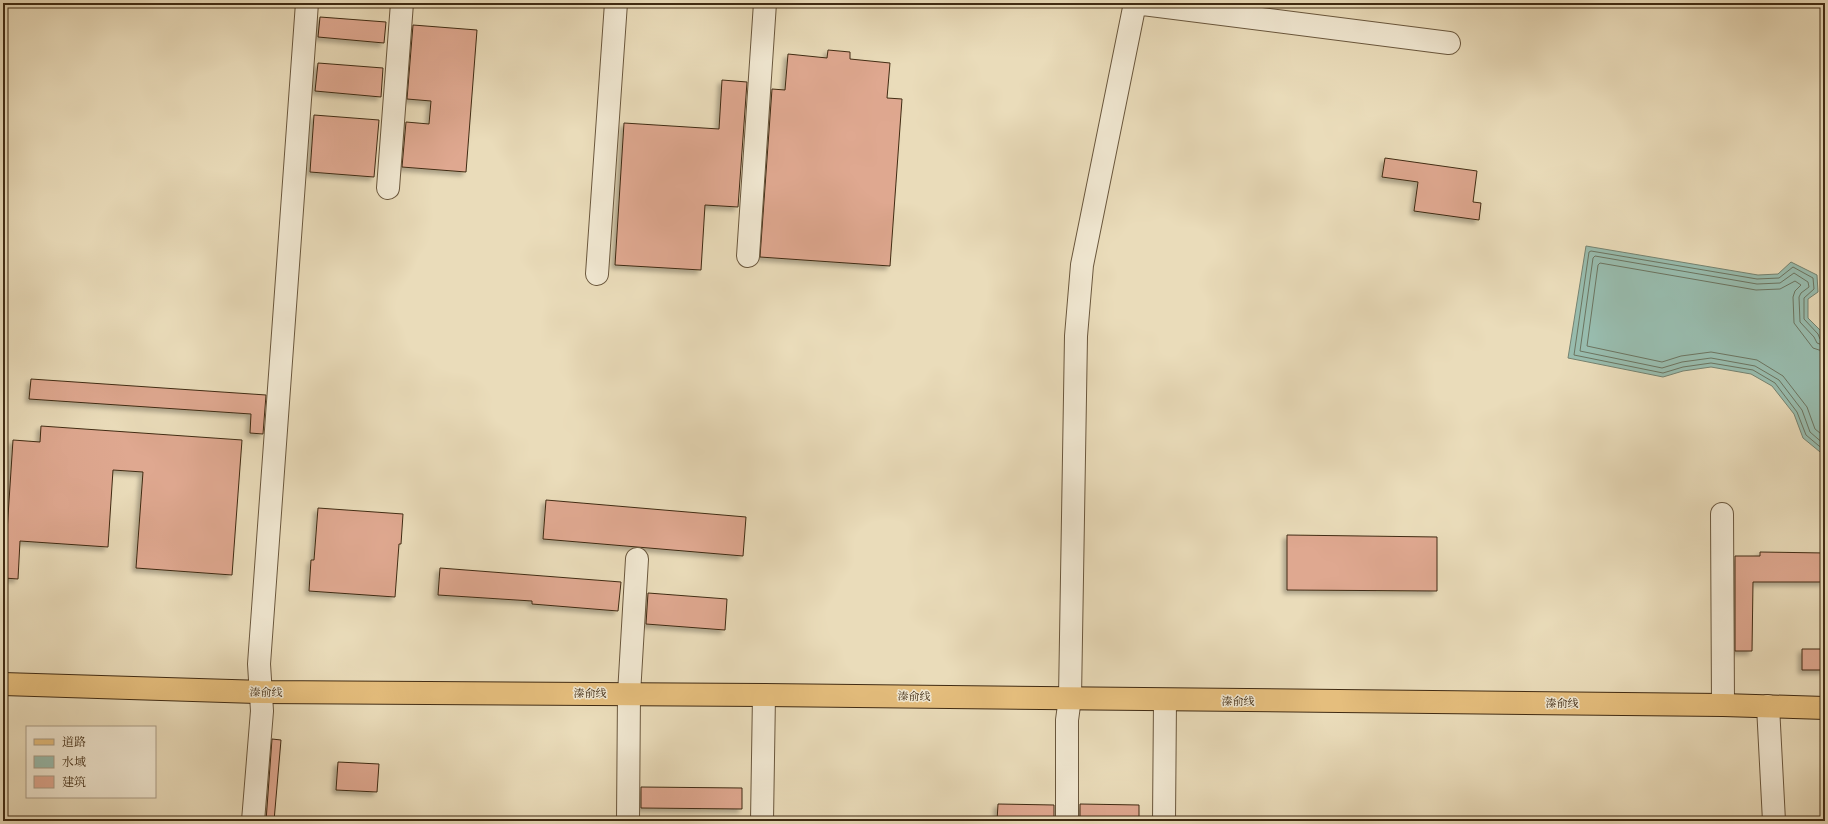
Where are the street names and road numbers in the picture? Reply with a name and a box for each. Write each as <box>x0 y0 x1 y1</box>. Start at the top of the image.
street label: 溱俞线 <box>249 686 283 699</box>
street label: 溱俞线 <box>574 687 607 700</box>
street label: 溱俞线 <box>897 690 931 703</box>
street label: 溱俞线 <box>1222 695 1255 708</box>
street label: 溱俞线 <box>1546 697 1579 710</box>

